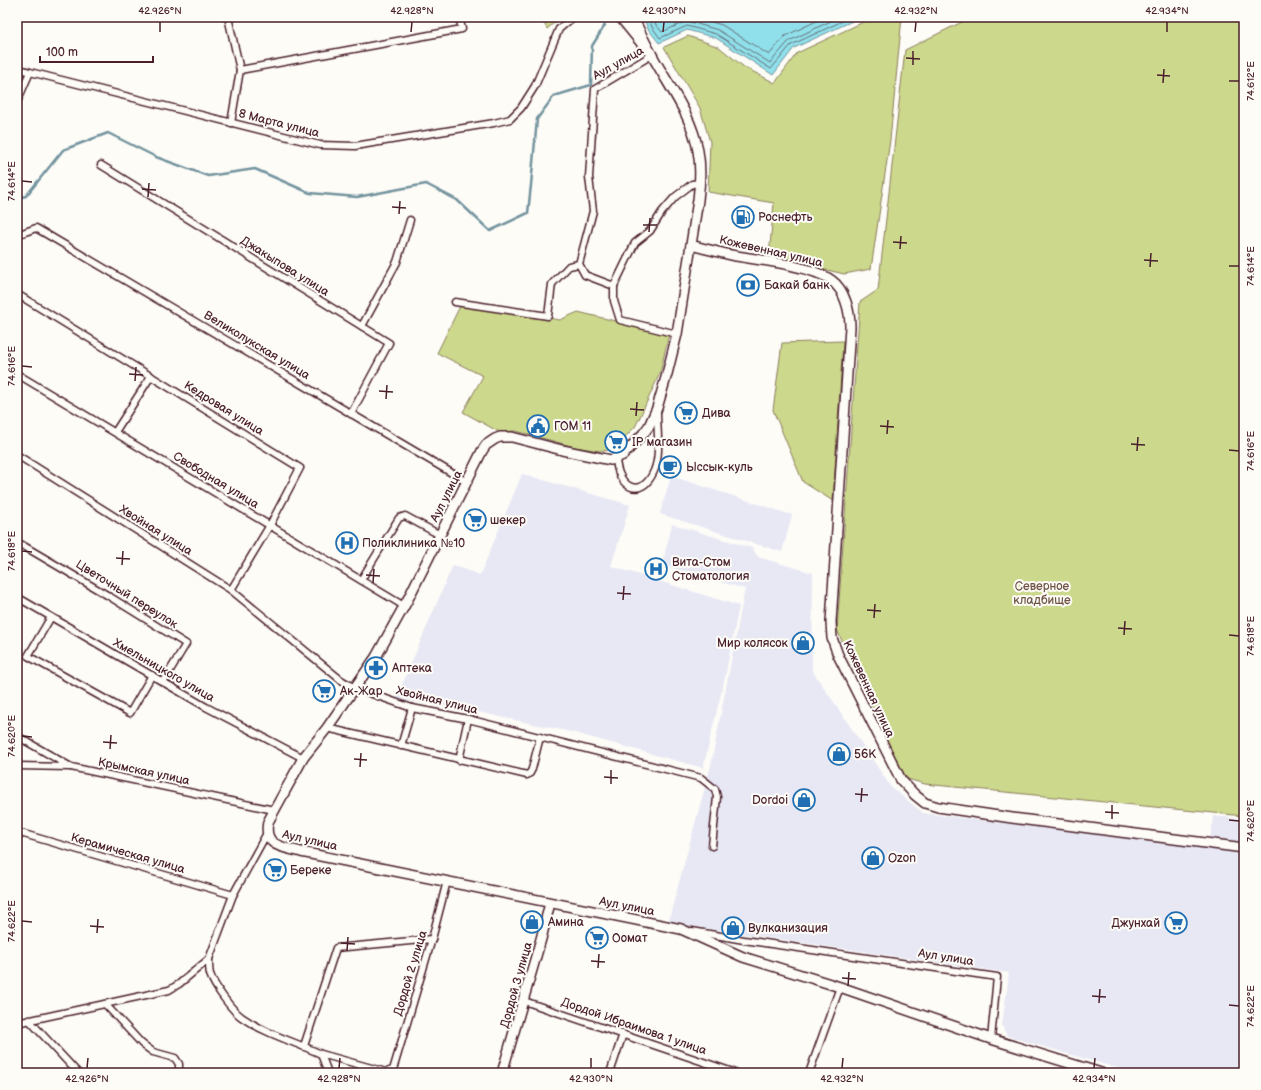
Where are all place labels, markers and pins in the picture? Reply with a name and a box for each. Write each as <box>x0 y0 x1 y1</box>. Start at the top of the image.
fuel station icon: Роснефть <box>730 204 756 230</box>
place label: Роснефть <box>758 210 813 225</box>
bank icon: Бакай банк <box>735 272 761 298</box>
place label: Бакай банк <box>764 278 830 293</box>
supermarket icon: Дива <box>673 400 699 426</box>
place label: Дива <box>702 406 731 421</box>
public building icon: ГОМ 11 <box>525 413 551 439</box>
place label: ГОМ 11 <box>554 419 591 434</box>
supermarket icon: IP магазин <box>603 429 629 455</box>
place label: IP магазин <box>632 435 692 450</box>
cafe icon: Ыссык-куль <box>657 454 683 480</box>
place label: Ыссык-куль <box>686 460 753 475</box>
supermarket icon: шекер <box>462 507 488 533</box>
place label: шекер <box>490 513 526 528</box>
hospital icon: Поликлиника №10 <box>334 530 360 556</box>
place label: Поликлиника №10 <box>362 536 465 551</box>
place label: Вита-Стом Стоматология <box>672 555 750 584</box>
hospital icon: Вита-Стом Стоматология <box>643 556 669 582</box>
shop icon: Мир колясок <box>790 630 816 656</box>
place label: Мир колясок <box>717 636 789 651</box>
pharmacy icon: Аптека <box>363 655 389 681</box>
place label: Аптека <box>391 661 432 676</box>
supermarket icon: Ак-Жар <box>311 678 337 704</box>
place label: Ак-Жар <box>339 684 383 699</box>
shop icon: 56К <box>826 741 852 767</box>
place label: 56К <box>854 747 876 762</box>
shop icon: Dordoi <box>791 787 817 813</box>
place label: Dordoi <box>752 793 788 808</box>
shop icon: Ozon <box>860 845 886 871</box>
place label: Ozon <box>888 851 916 866</box>
supermarket icon: Береке <box>262 857 288 883</box>
place label: Береке <box>290 863 332 878</box>
shop icon: Амина <box>519 909 545 935</box>
supermarket icon: Джунхай <box>1163 910 1189 936</box>
place label: Амина <box>547 915 584 930</box>
shop icon: Вулканизация <box>720 915 746 941</box>
place label: Джунхай <box>1112 916 1160 931</box>
place label: Вулканизация <box>748 921 828 936</box>
supermarket icon: Оомат <box>584 925 610 951</box>
place label: Оомат <box>612 931 648 946</box>

